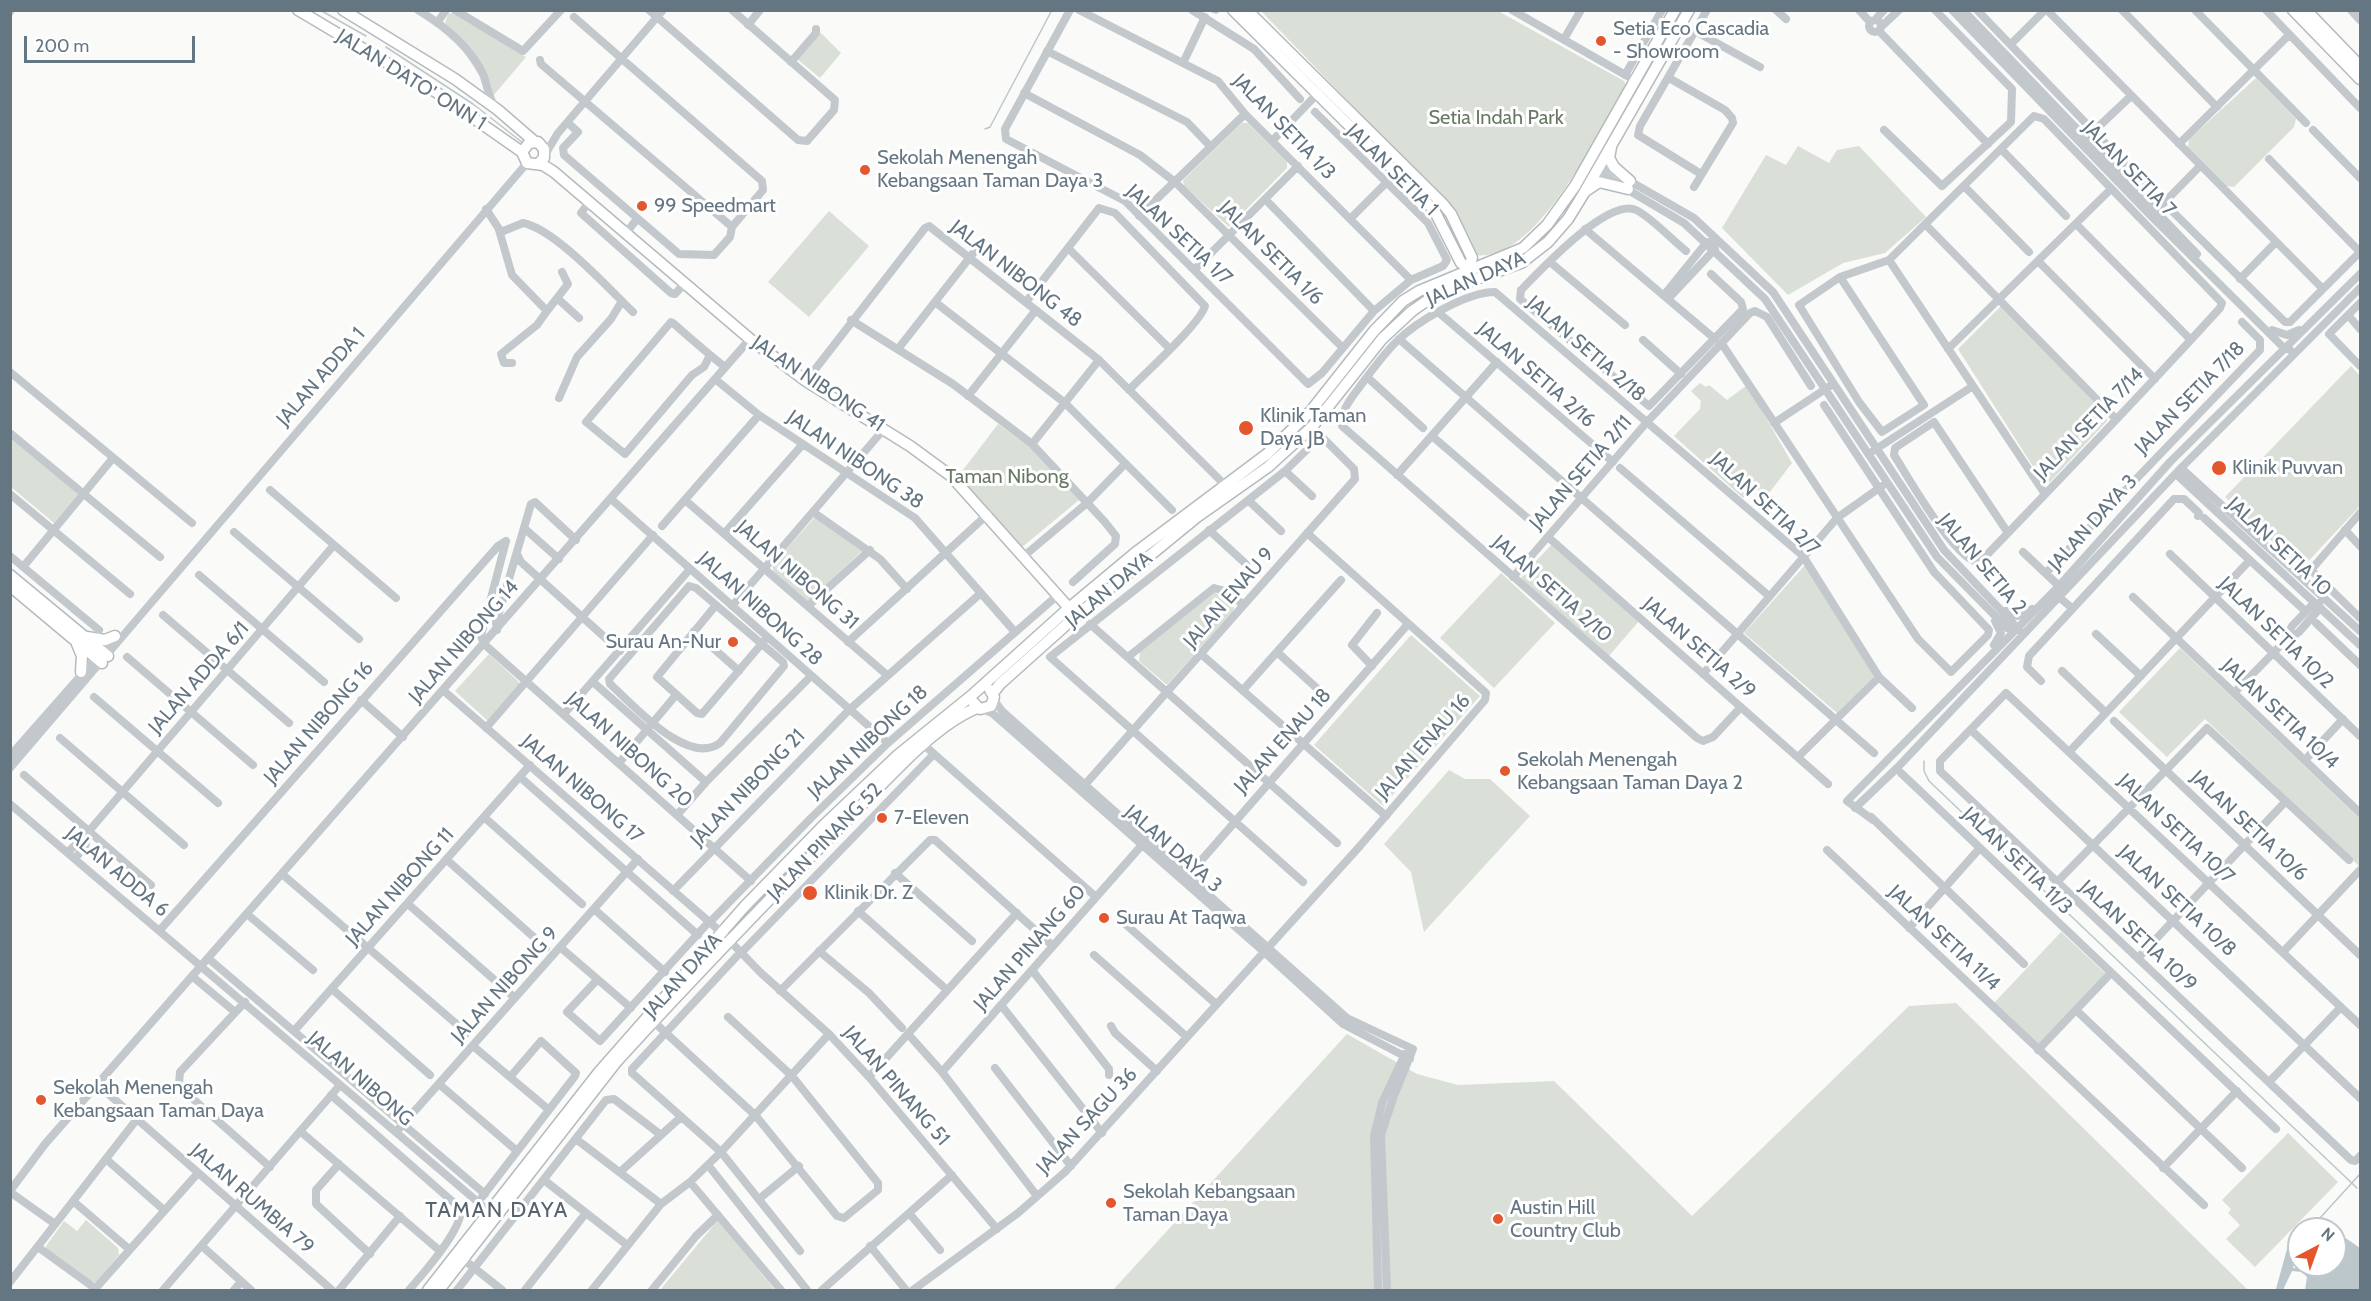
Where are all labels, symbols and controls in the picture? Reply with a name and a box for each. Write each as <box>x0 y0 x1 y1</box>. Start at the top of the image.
place label: Setia Eco Cascadia - Showroom <box>1613 17 1769 64</box>
scale bar <box>27 24 198 62</box>
street label: JALAN DATO' ONN 1 <box>332 24 490 136</box>
marker: Setia Eco Cascadia - Showroom <box>1594 34 1608 48</box>
text: 200 m <box>35 35 89 57</box>
street label: JALAN SETIA 1/3 <box>1228 69 1340 185</box>
park label: Setia Indah Park <box>1428 106 1564 130</box>
street label: JALAN SETIA 7 <box>2077 116 2181 222</box>
street label: JALAN SETIA 1 <box>1341 119 1443 221</box>
place label: Sekolah Menengah Kebangsaan Taman Daya 3 <box>877 146 1103 193</box>
marker: Sekolah Menengah Kebangsaan Taman Daya 3 <box>858 163 872 177</box>
street label: JALAN SETIA 1/7 <box>1121 180 1237 290</box>
place label: 99 Speedmart <box>654 194 776 218</box>
street label: JALAN SETIA 1/6 <box>1214 196 1328 310</box>
marker: 99 Speedmart <box>635 199 649 213</box>
street label: JALAN NIBONG 48 <box>945 215 1087 333</box>
street label: JALAN DAYA <box>1423 246 1529 312</box>
street label: JALAN SETIA 2/18 <box>1522 291 1650 407</box>
street label: JALAN SETIA 2/16 <box>1472 317 1600 433</box>
street label: JALAN ADDA 1 <box>272 323 370 431</box>
street label: JALAN NIBONG 41 <box>747 331 889 437</box>
street label: JALAN SETIA 7/18 <box>2130 337 2250 459</box>
street label: JALAN SETIA 7/14 <box>2029 363 2149 485</box>
place label: Klinik Taman Daya JB <box>1260 404 1367 451</box>
street label: JALAN NIBONG 38 <box>782 405 928 515</box>
street label: JALAN SETIA 2/11 <box>1525 411 1637 535</box>
marker: Klinik Taman Daya JB <box>1237 419 1255 437</box>
street label: JALAN SETIA 2/7 <box>1705 447 1825 561</box>
place label: Klinik Puvvan <box>2232 456 2343 480</box>
marker: Klinik Puvvan <box>2210 459 2228 477</box>
park label: Taman Nibong <box>945 465 1069 489</box>
street label: JALAN DAYA 3 <box>2043 470 2143 576</box>
street label: JALAN SETIA 10 <box>2222 492 2336 602</box>
street label: JALAN SETIA 2 <box>1933 509 2031 619</box>
street label: JALAN NIBONG 31 <box>731 515 863 635</box>
street label: JALAN SETIA 2/10 <box>1487 530 1617 648</box>
street label: JALAN ENAU 9 <box>1179 543 1279 653</box>
street label: JALAN NIBONG 28 <box>693 547 827 671</box>
street label: JALAN DAYA <box>1061 547 1157 633</box>
street label: JALAN SETIA 10/2 <box>2213 572 2339 694</box>
street label: JALAN NIBONG 14 <box>404 576 524 708</box>
street label: JALAN SETIA 2/9 <box>1638 592 1760 704</box>
street label: JALAN ADDA 6/1 <box>144 617 254 739</box>
place label: Surau An-Nur <box>606 630 721 654</box>
marker: Surau An-Nur <box>726 635 740 649</box>
street label: JALAN SETIA 10/4 <box>2217 654 2343 774</box>
street label: JALAN NIBONG 16 <box>259 657 379 789</box>
street label: JALAN NIBONG 18 <box>803 680 933 804</box>
street label: JALAN ENAU 18 <box>1230 684 1336 798</box>
street label: JALAN NIBONG 20 <box>561 687 697 813</box>
street label: JALAN ENAU 16 <box>1371 689 1475 805</box>
street label: JALAN NIBONG 21 <box>686 724 810 852</box>
street label: JALAN NIBONG 17 <box>516 730 648 848</box>
place label: Sekolah Menengah Kebangsaan Taman Daya 2 <box>1517 748 1743 795</box>
marker: Sekolah Menengah Kebangsaan Taman Daya 2 <box>1498 764 1512 778</box>
street label: JALAN SETIA 10/6 <box>2186 766 2312 886</box>
street label: JALAN SETIA 10/7 <box>2113 769 2239 889</box>
street label: JALAN PINANG 52 <box>763 778 887 906</box>
street label: JALAN DAYA 3 <box>1119 800 1227 898</box>
street label: JALAN SETIA 11/3 <box>1957 802 2077 920</box>
place label: 7-Eleven <box>894 806 969 830</box>
marker: 7-Eleven <box>875 811 889 825</box>
street label: JALAN ADDA 6 <box>60 822 174 922</box>
street label: JALAN NIBONG 11 <box>341 823 459 951</box>
street label: JALAN SETIA 10/8 <box>2113 840 2241 962</box>
street label: JALAN SETIA 10/9 <box>2074 875 2202 997</box>
street label: JALAN PINANG 60 <box>969 880 1091 1016</box>
street label: JALAN SETIA 11/4 <box>1883 880 2005 996</box>
place label: Klinik Dr. Z <box>824 881 913 905</box>
marker: Klinik Dr. Z <box>801 884 819 902</box>
place label: Surau At Taqwa <box>1116 906 1246 930</box>
marker: Surau At Taqwa <box>1097 911 1111 925</box>
street label: JALAN NIBONG 9 <box>446 922 564 1048</box>
street label: JALAN DAYA <box>639 929 727 1023</box>
street label: JALAN PINANG 51 <box>838 1021 954 1151</box>
street label: JALAN NIBONG <box>302 1027 418 1131</box>
street label: JALAN SAGU 36 <box>1032 1063 1142 1179</box>
place label: Sekolah Menengah Kebangsaan Taman Daya <box>53 1076 264 1123</box>
marker: Sekolah Menengah Kebangsaan Taman Daya <box>34 1093 48 1107</box>
street label: JALAN RUMBIA 79 <box>185 1139 319 1259</box>
place label: Sekolah Kebangsaan Taman Daya <box>1123 1180 1295 1227</box>
marker: Sekolah Kebangsaan Taman Daya <box>1104 1196 1118 1210</box>
place label: Austin Hill Country Club <box>1510 1196 1621 1243</box>
district label: TAMAN DAYA <box>425 1198 569 1224</box>
marker: Austin Hill Country Club <box>1491 1212 1505 1226</box>
north arrow <box>2287 1217 2347 1277</box>
text: N <box>2317 1224 2338 1245</box>

